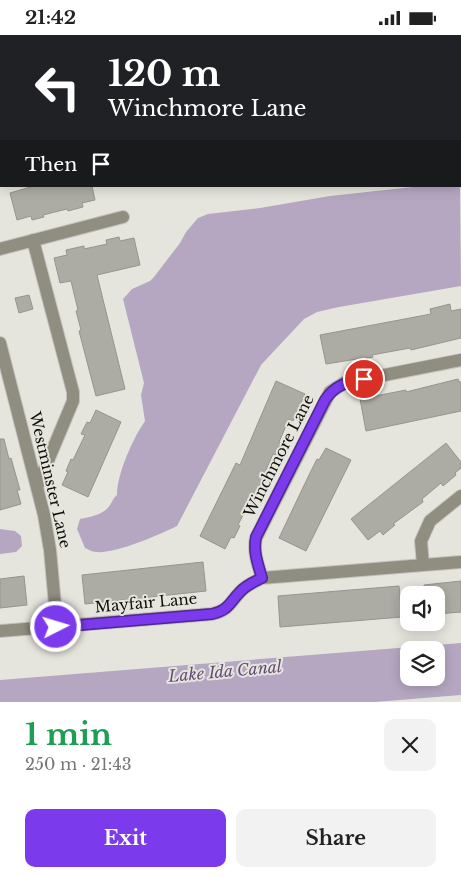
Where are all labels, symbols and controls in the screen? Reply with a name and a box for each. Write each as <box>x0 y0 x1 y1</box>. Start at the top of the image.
text: 21:42 <box>25 6 76 29</box>
text: 120 m <box>108 52 221 95</box>
icon: left <box>25 55 90 120</box>
text: Winchmore Lane <box>108 95 306 122</box>
icon: arrive <box>87 150 115 178</box>
text: Then <box>25 153 77 176</box>
pin <box>343 358 385 400</box>
icon: arrive <box>350 365 378 393</box>
street label: Winchmore Lane <box>239 391 318 521</box>
street label: Westminster Lane <box>25 409 75 550</box>
map controls <box>400 586 445 686</box>
button: sound <box>400 586 445 631</box>
street label: Mayfair Lane <box>94 589 198 616</box>
position arrow <box>29 600 81 652</box>
button: layers <box>400 641 445 686</box>
water label: Lake Ida Canal <box>166 656 284 686</box>
text: 1 min <box>25 716 112 753</box>
button: close <box>384 719 436 771</box>
text: 250 m · 21:43 <box>25 754 132 774</box>
button: Exit <box>25 809 226 867</box>
button: Share <box>236 809 436 867</box>

